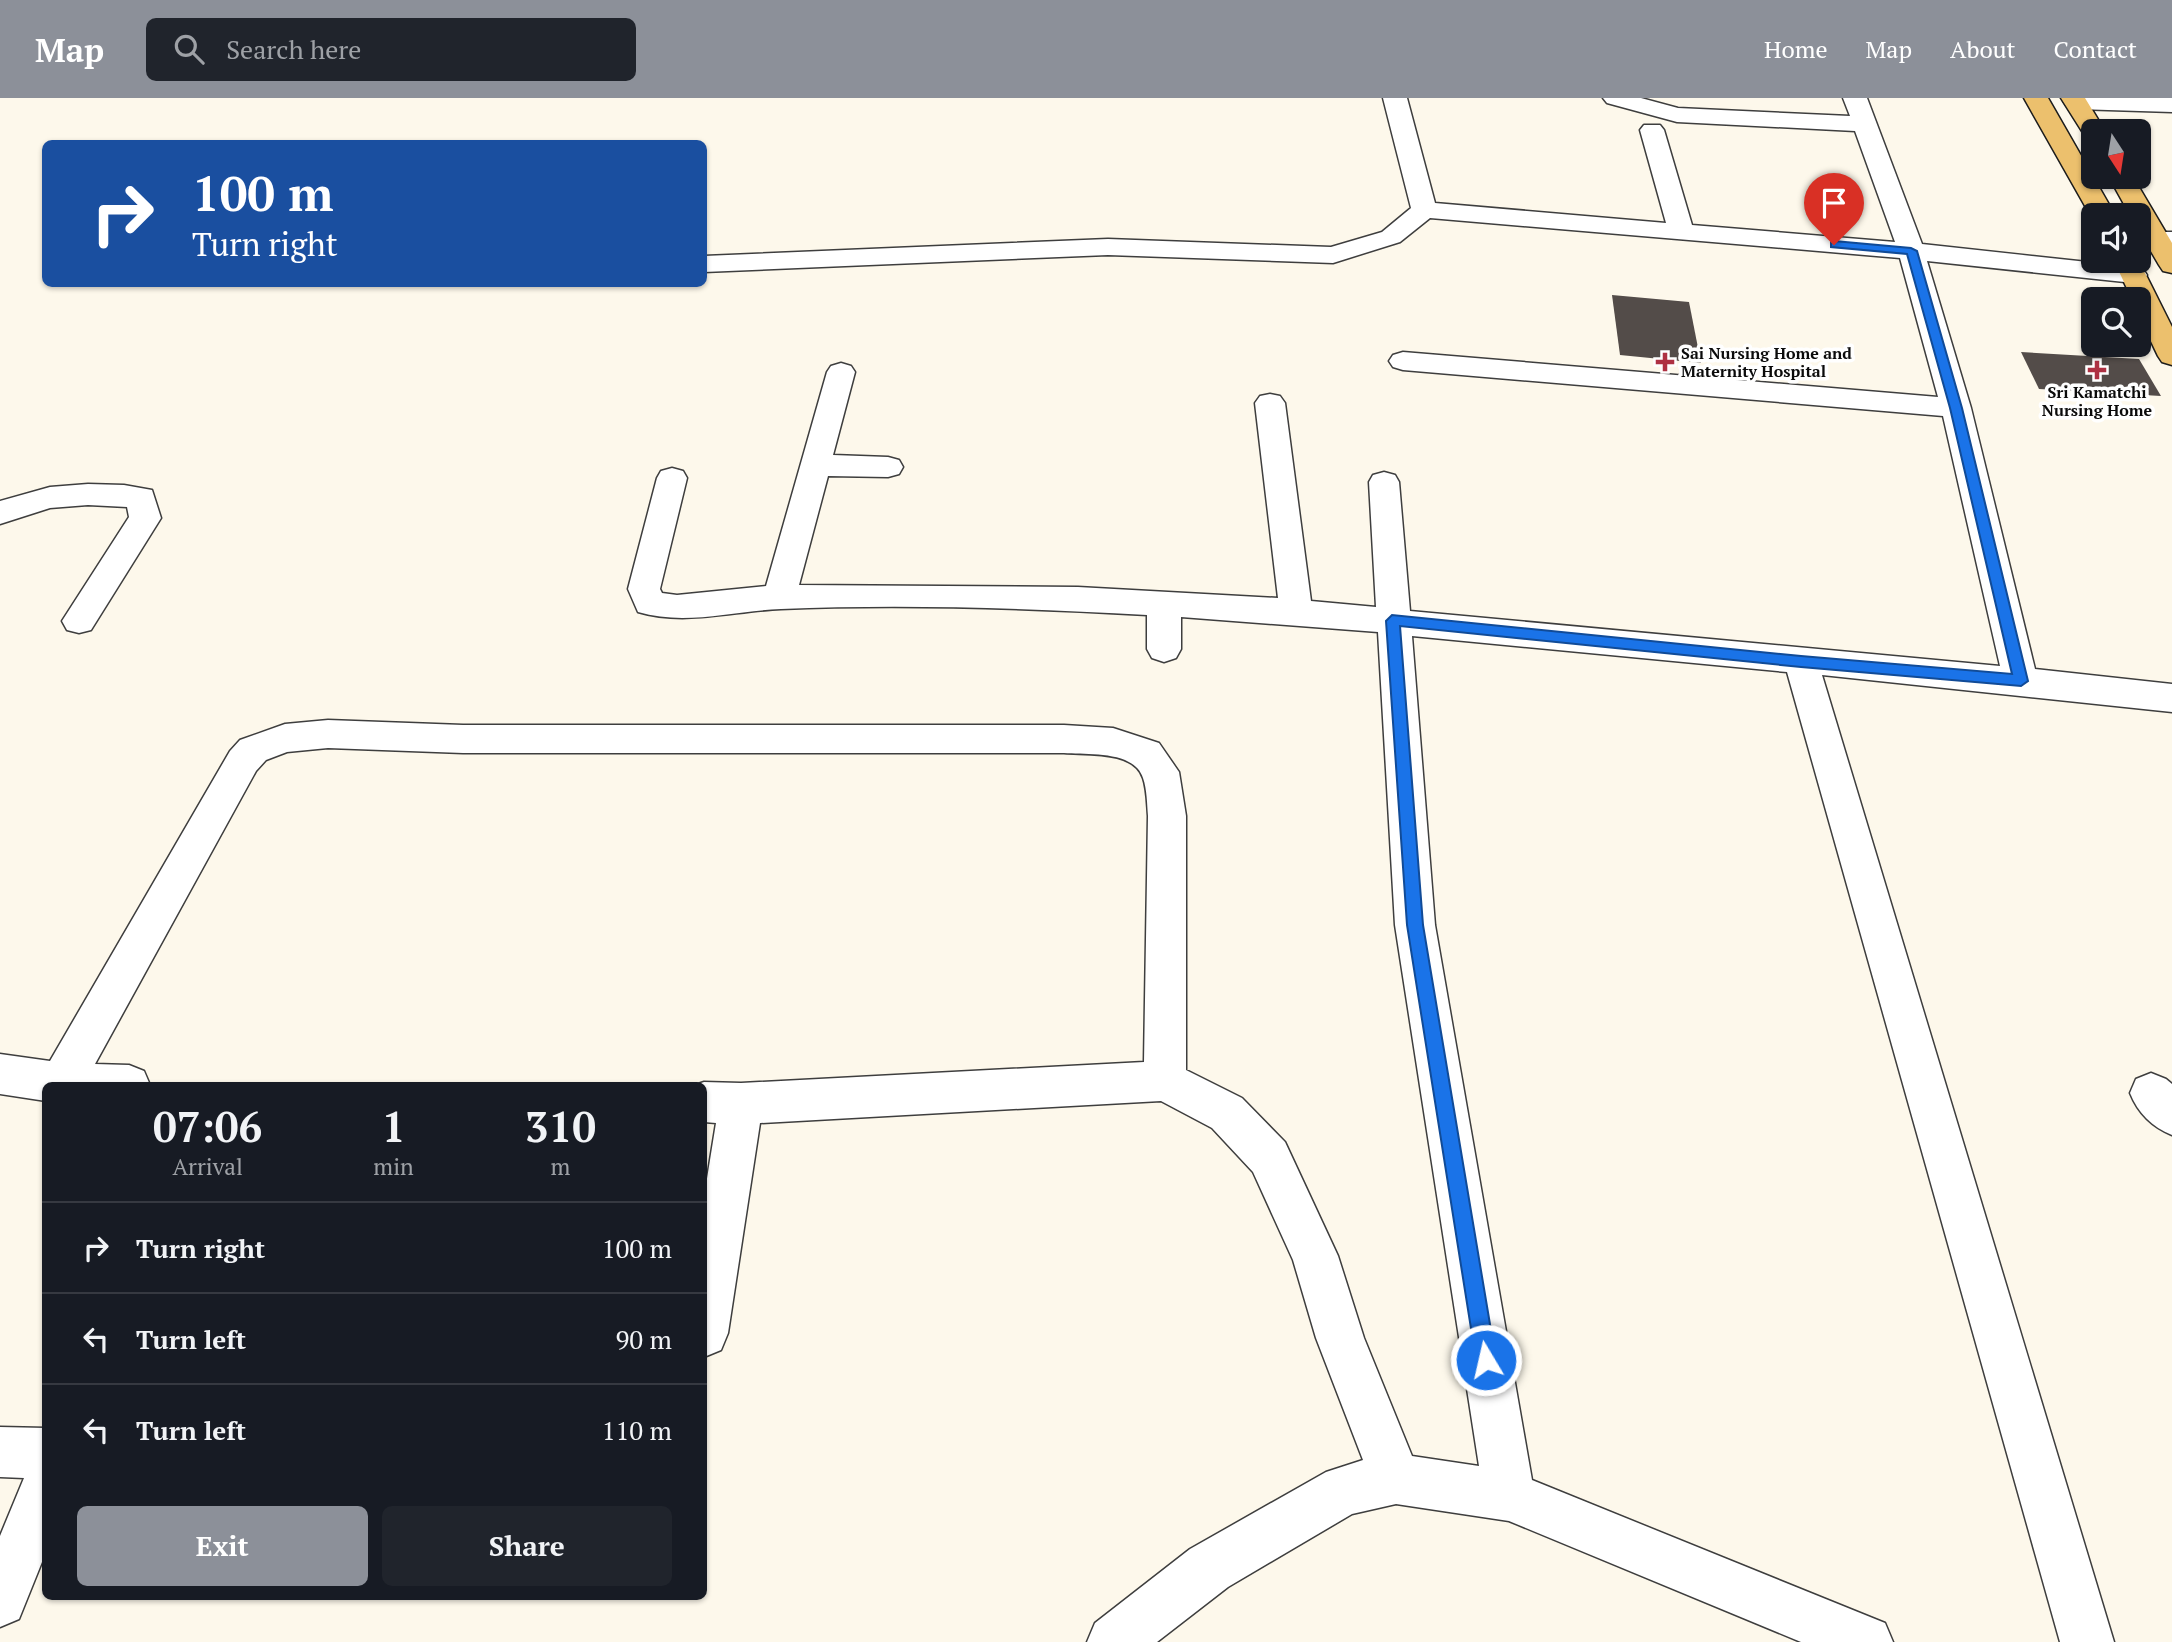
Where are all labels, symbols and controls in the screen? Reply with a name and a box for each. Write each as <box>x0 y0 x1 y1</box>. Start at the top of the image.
search box <box>146 18 636 81</box>
text: Map <box>35 28 104 71</box>
icon: search <box>170 30 208 68</box>
text: Search here <box>226 32 361 66</box>
text: Home <box>1764 33 1828 65</box>
text: Map <box>1866 33 1912 65</box>
text: About <box>1950 33 2016 65</box>
text: Contact <box>2054 33 2137 65</box>
north arrow <box>2081 119 2151 189</box>
map controls <box>2081 119 2151 357</box>
text: 100 m <box>192 160 334 225</box>
icon: right <box>77 168 168 259</box>
pin <box>1804 173 1864 245</box>
icon: arrive <box>1815 184 1853 222</box>
button: sound <box>2081 203 2151 273</box>
text: Turn right <box>192 223 338 265</box>
button: search <box>2081 287 2151 357</box>
place label: Sai Nursing Home and Maternity Hospital <box>1681 342 1852 382</box>
marker: Sai Nursing Home and Maternity Hospital <box>1655 352 1675 372</box>
marker: Sri Kamatchi Nursing Home <box>2087 360 2107 380</box>
place label: Sri Kamatchi Nursing Home <box>2042 381 2153 421</box>
text: 07:06 <box>153 1098 262 1154</box>
text: 1 <box>382 1098 405 1154</box>
text: 310 <box>525 1098 596 1154</box>
text: Arrival <box>172 1151 243 1182</box>
text: min <box>373 1151 414 1182</box>
text: m <box>550 1151 570 1182</box>
icon: right <box>77 1229 115 1267</box>
text: Turn right <box>136 1231 265 1265</box>
text: 100 m <box>602 1231 672 1265</box>
icon: left <box>77 1320 115 1358</box>
text: Turn left <box>136 1322 246 1356</box>
text: 90 m <box>616 1322 672 1356</box>
position arrow <box>1449 1323 1523 1397</box>
icon: left <box>77 1411 115 1449</box>
text: Turn left <box>136 1413 246 1447</box>
text: 110 m <box>602 1413 672 1447</box>
button: Exit <box>77 1506 368 1586</box>
button: Share <box>382 1506 672 1586</box>

